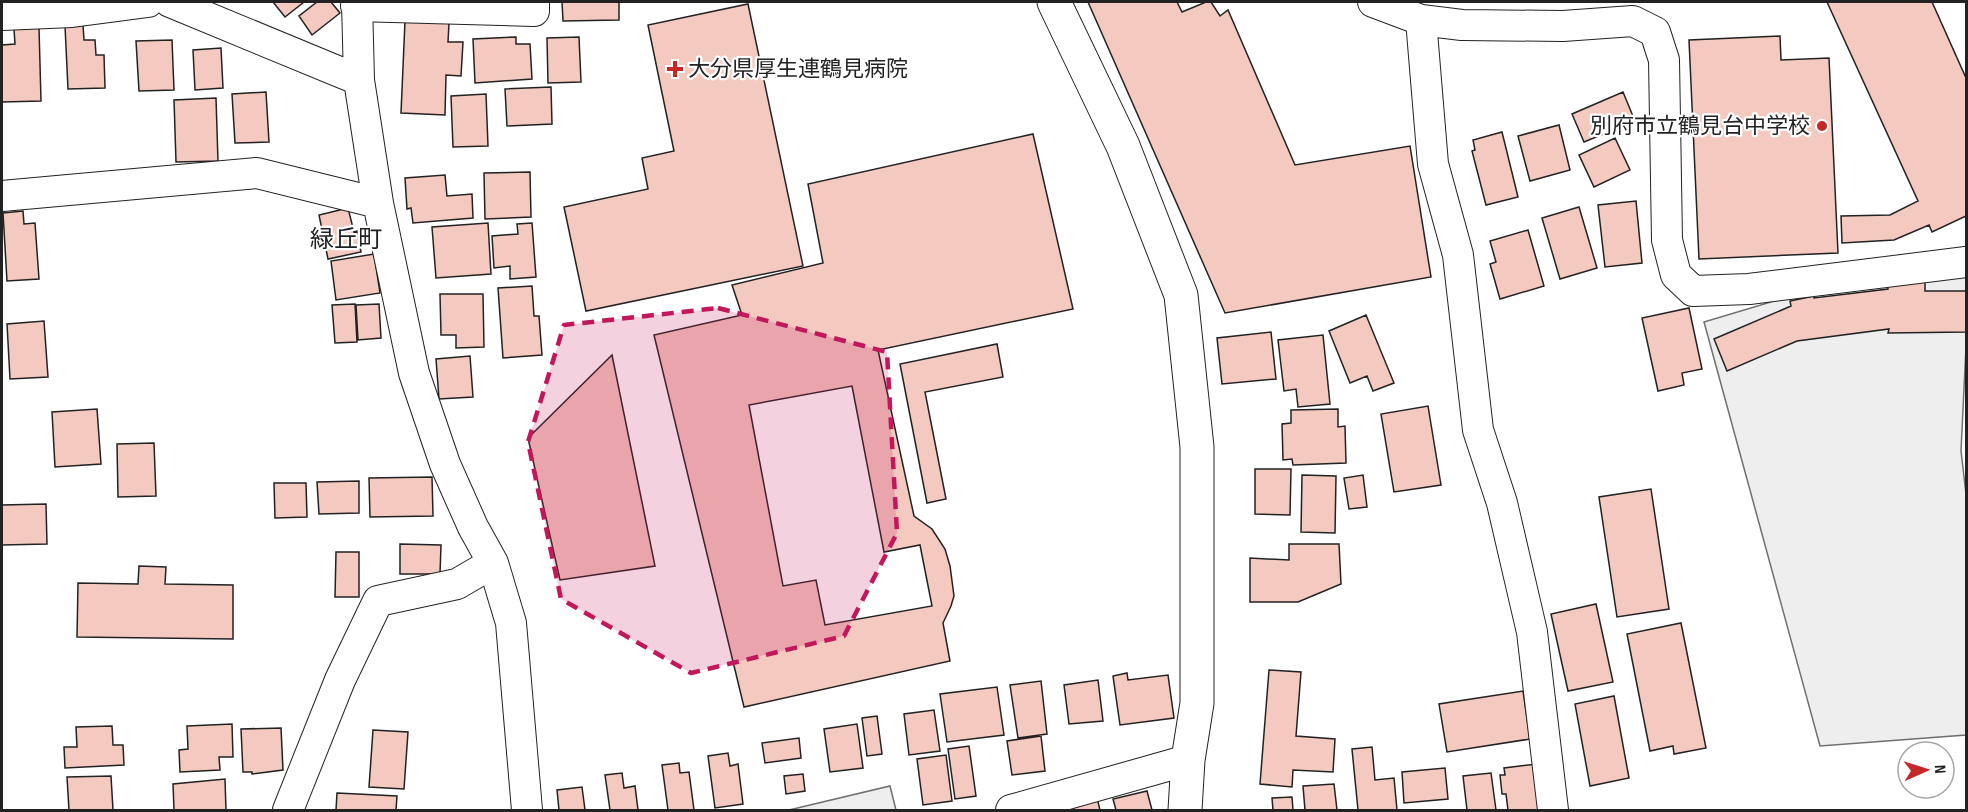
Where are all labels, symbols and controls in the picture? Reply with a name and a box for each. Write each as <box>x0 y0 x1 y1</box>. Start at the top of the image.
place label: 大分県厚生連鶴見病院 <box>688 56 908 83</box>
marker: 大分県厚生連鶴見病院 <box>666 60 684 78</box>
place label: 別府市立鶴見台中学校 <box>1590 113 1810 140</box>
marker: 別府市立鶴見台中学校 <box>1815 119 1829 133</box>
district label: 緑丘町 <box>310 225 382 254</box>
north arrow <box>1896 740 1956 800</box>
text: N <box>1930 765 1949 774</box>

